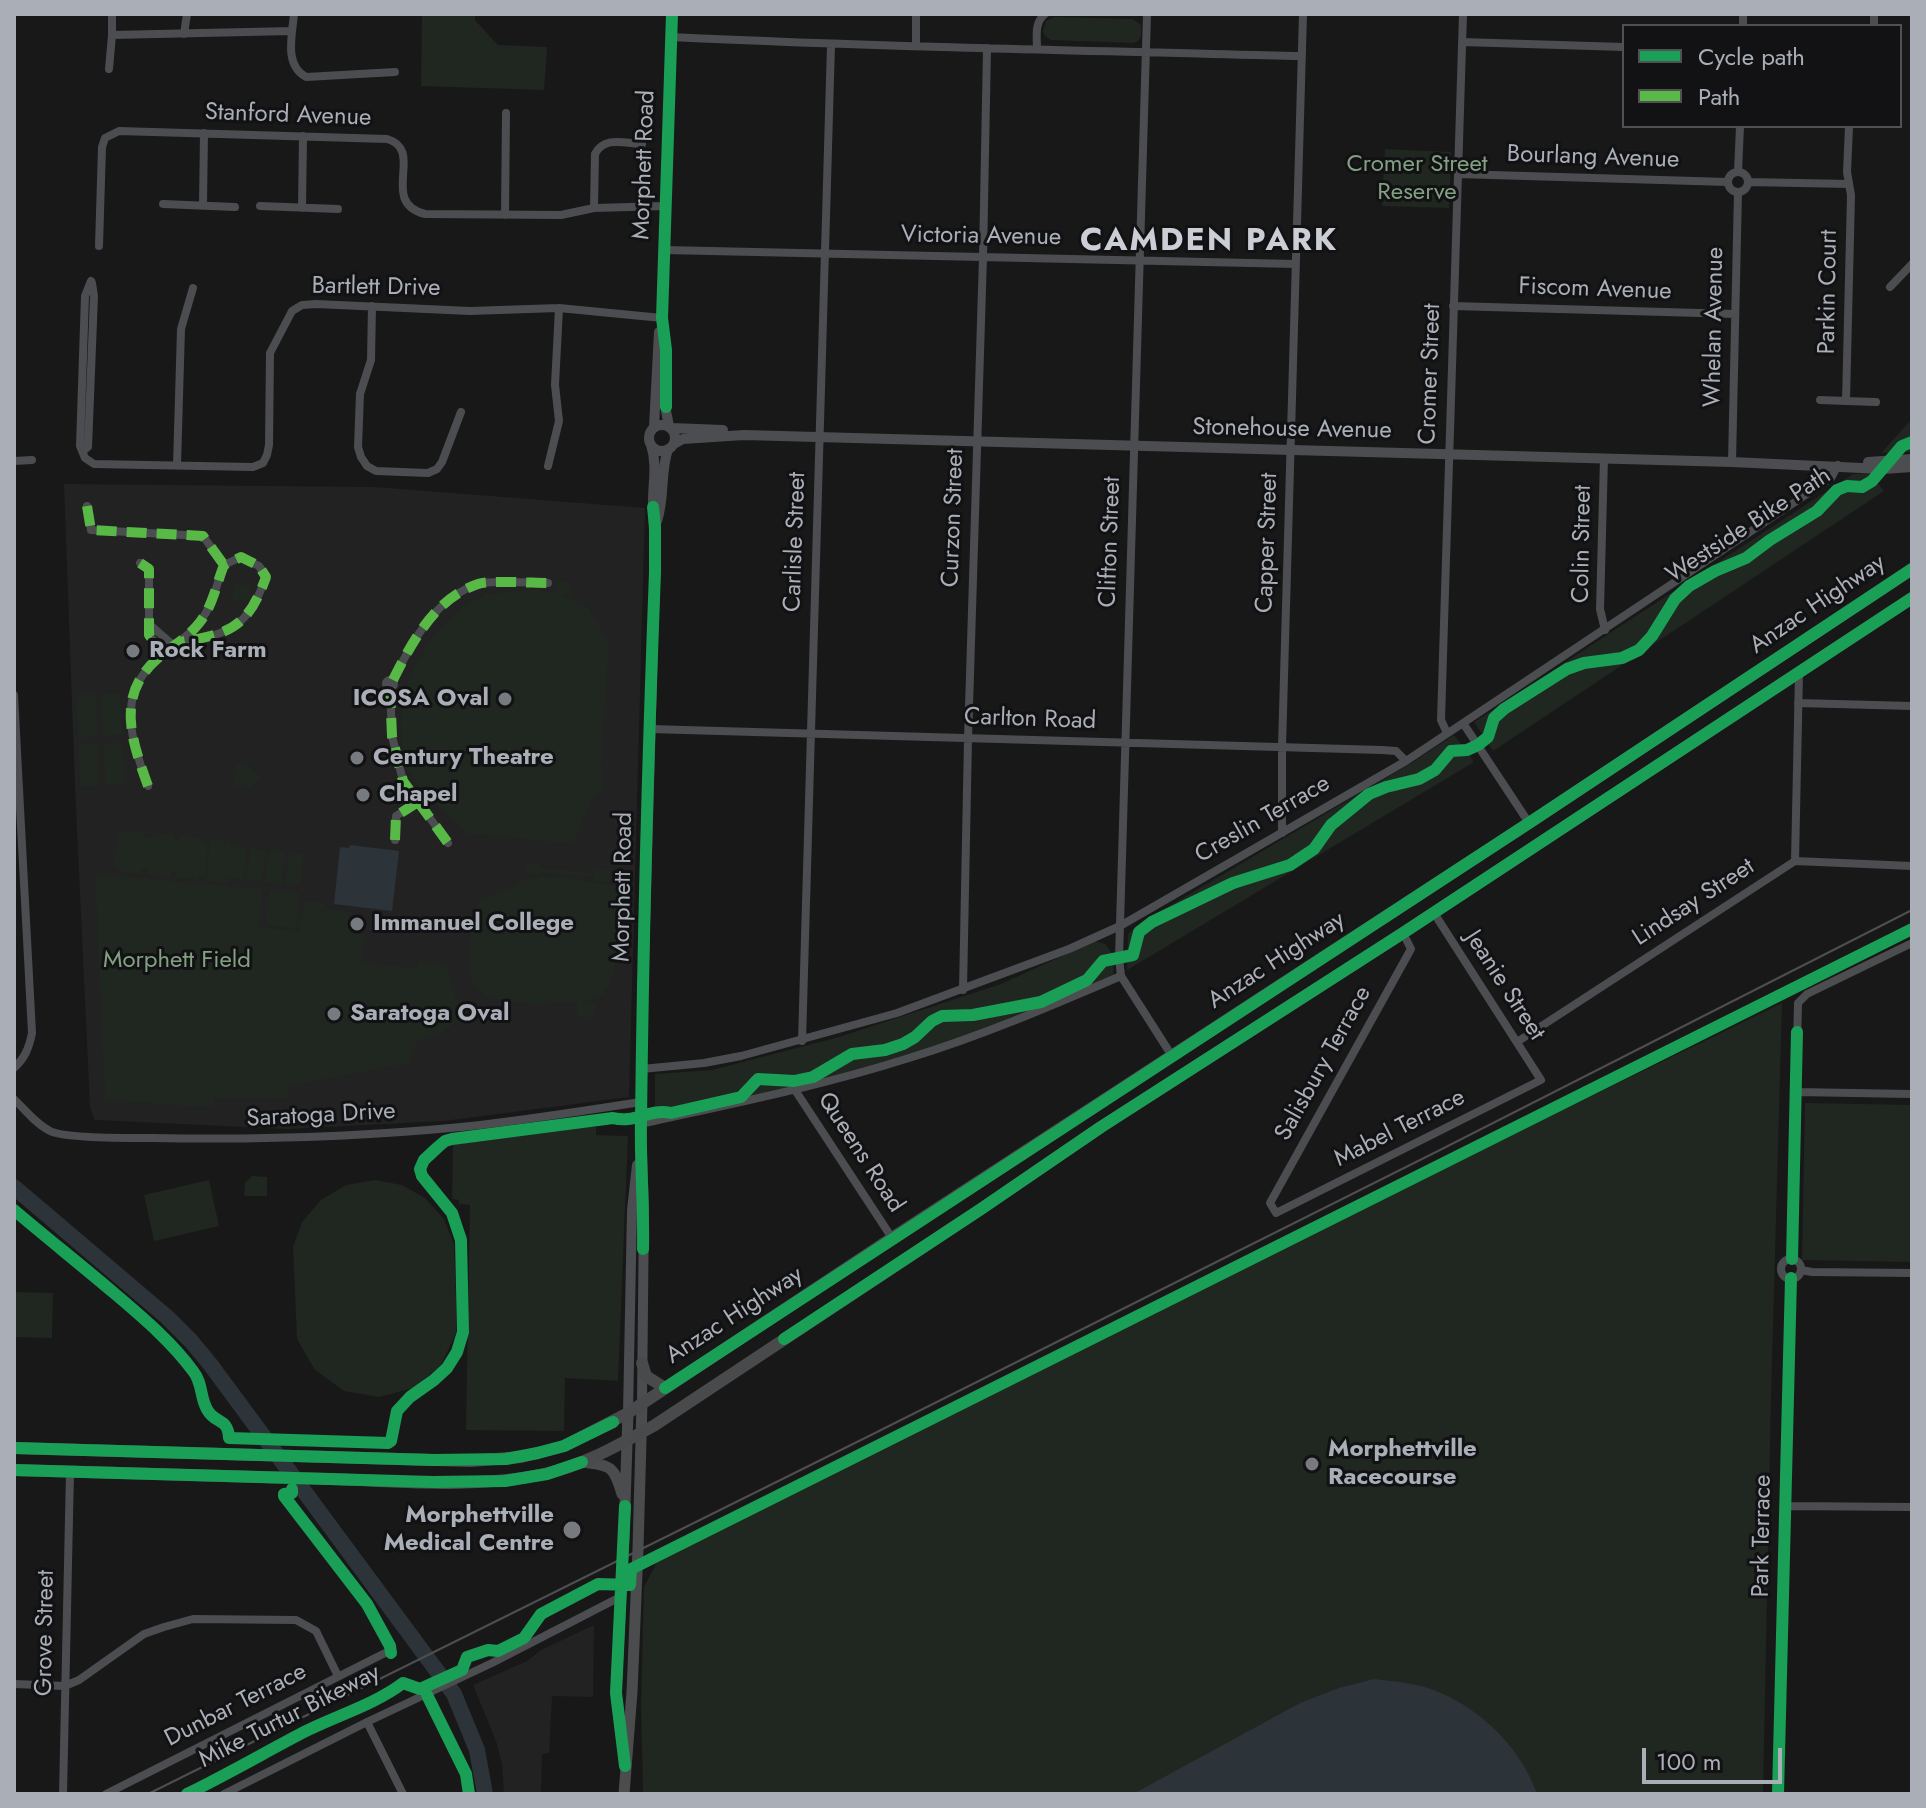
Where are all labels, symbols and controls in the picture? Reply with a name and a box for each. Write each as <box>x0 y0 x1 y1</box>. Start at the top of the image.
legend <box>1622 24 1902 128</box>
text: Cycle path <box>1698 39 1805 74</box>
text: Path <box>1698 79 1740 114</box>
street label: Morphett Road <box>628 90 662 240</box>
street label: Stanford Avenue <box>204 99 372 133</box>
street label: Bourlang Avenue <box>1506 141 1680 175</box>
park label: Cromer Street Reserve <box>1346 151 1488 207</box>
street label: Victoria Avenue <box>901 221 1061 253</box>
district label: CAMDEN PARK <box>1080 223 1338 261</box>
street label: Parkin Court <box>1814 229 1844 355</box>
street label: Whelan Avenue <box>1699 247 1731 407</box>
street label: Bartlett Drive <box>311 272 441 304</box>
street label: Fiscom Avenue <box>1518 273 1672 307</box>
street label: Cromer Street <box>1414 303 1448 445</box>
street label: Stonehouse Avenue <box>1192 414 1392 446</box>
street label: Curzon Street <box>937 448 971 588</box>
street label: Westside Bike Path <box>1661 462 1837 590</box>
street label: Carlisle Street <box>779 472 813 612</box>
street label: Capper Street <box>1251 472 1285 614</box>
street label: Clifton Street <box>1094 476 1128 608</box>
street label: Colin Street <box>1568 485 1598 603</box>
street label: Anzac Highway <box>1745 549 1891 661</box>
place label: Rock Farm <box>149 637 267 665</box>
marker: Rock Farm <box>124 642 142 660</box>
place label: ICOSA Oval <box>353 685 489 713</box>
marker: ICOSA Oval <box>496 690 514 708</box>
street label: Carlton Road <box>963 703 1097 737</box>
place label: Century Theatre <box>373 744 554 772</box>
marker: Century Theatre <box>348 749 366 767</box>
street label: Creslin Terrace <box>1190 770 1336 870</box>
place label: Chapel <box>379 781 457 809</box>
marker: Chapel <box>354 786 372 804</box>
street label: Morphett Road <box>608 812 640 962</box>
street label: Lindsay Street <box>1628 853 1760 953</box>
street label: Anzac Highway <box>1203 906 1351 1016</box>
place label: Immanuel College <box>373 910 574 938</box>
marker: Immanuel College <box>348 915 366 933</box>
street label: Jeanie Street <box>1458 926 1550 1046</box>
park label: Morphett Field <box>103 947 251 975</box>
street label: Salisbury Terrace <box>1270 982 1378 1146</box>
place label: Saratoga Oval <box>350 1000 509 1028</box>
marker: Saratoga Oval <box>325 1005 343 1023</box>
street label: Mabel Terrace <box>1330 1084 1470 1174</box>
street label: Queens Road <box>810 1087 910 1219</box>
street label: Saratoga Drive <box>246 1098 396 1134</box>
street label: Anzac Highway <box>661 1261 809 1371</box>
place label: Morphettville Racecourse <box>1328 1436 1477 1492</box>
marker: Morphettville Racecourse <box>1303 1455 1321 1473</box>
street label: Park Terrace <box>1748 1474 1778 1598</box>
place label: Morphettville Medical Centre <box>384 1502 554 1558</box>
marker: Morphettville Medical Centre <box>561 1519 583 1541</box>
street label: Grove Street <box>31 1570 61 1696</box>
street label: Dunbar Terrace <box>160 1658 312 1754</box>
street label: Mike Turtur Bikeway <box>195 1659 385 1775</box>
scale bar <box>1646 1732 1786 1782</box>
text: 100 m <box>1656 1744 1722 1779</box>

